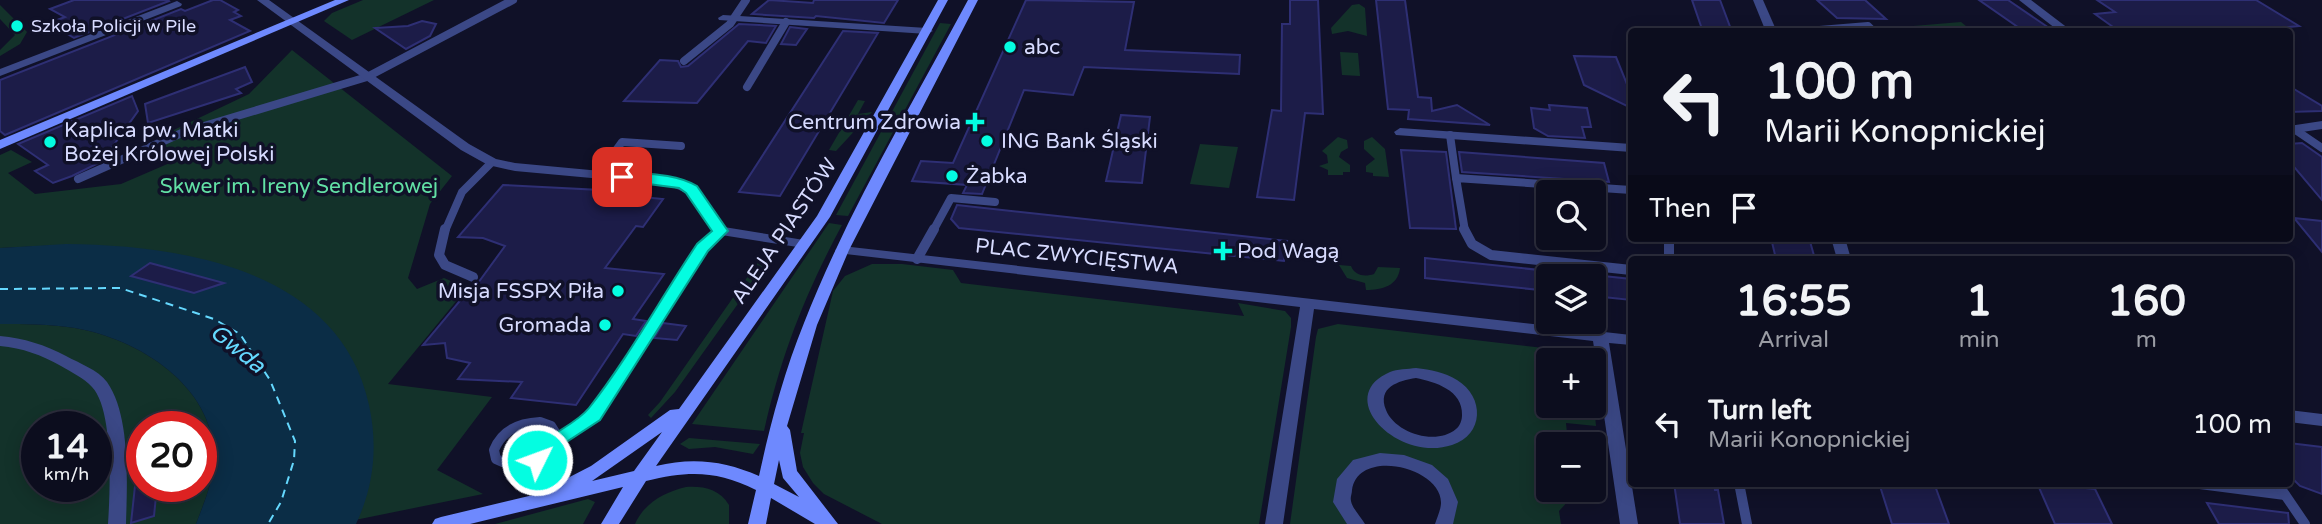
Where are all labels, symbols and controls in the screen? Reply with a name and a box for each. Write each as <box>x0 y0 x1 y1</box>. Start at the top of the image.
place label: Szkoła Policji w Pile <box>31 15 196 37</box>
marker: Szkoła Policji w Pile <box>9 18 25 34</box>
place label: abc <box>1024 35 1060 60</box>
marker: abc <box>1002 39 1018 55</box>
text: 100 m <box>1764 53 1914 112</box>
icon: left <box>1649 56 1740 147</box>
place label: Centrum Zdrowia <box>788 110 961 135</box>
text: Marii Konopnickiej <box>1764 113 2046 151</box>
marker: Centrum Zdrowia <box>967 114 983 130</box>
place label: Kaplica pw. Matki Bożej Królowej Polski <box>64 118 275 167</box>
place label: ING Bank Śląski <box>1001 129 1158 154</box>
marker: ING Bank Śląski <box>979 133 995 149</box>
marker: Kaplica pw. Matki Bożej Królowej Polski <box>42 134 58 150</box>
pin <box>592 147 652 207</box>
street label: ALEJA PIASTÓW <box>726 154 842 309</box>
icon: arrive <box>603 158 641 196</box>
place label: Żabka <box>966 164 1028 189</box>
marker: Żabka <box>944 168 960 184</box>
park label: Skwer im. Ireny Sendlerowej <box>160 174 438 199</box>
map controls <box>1536 180 1606 502</box>
button: search <box>1536 180 1606 250</box>
icon: arrive <box>1725 189 1763 227</box>
text: Then <box>1649 193 1711 224</box>
street label: PLAC ZWYCIĘSTWA <box>974 233 1180 280</box>
place label: Pod Wagą <box>1237 239 1339 264</box>
marker: Pod Wagą <box>1215 243 1231 259</box>
button: layers <box>1536 264 1606 334</box>
text: 16:55 <box>1735 276 1852 327</box>
text: 1 <box>1966 276 1992 327</box>
text: 160 <box>2107 276 2186 327</box>
place label: Misja FSSPX Piła <box>438 279 604 304</box>
marker: Misja FSSPX Piła <box>610 283 626 299</box>
place label: Gromada <box>498 313 591 338</box>
marker: Gromada <box>597 317 613 333</box>
water label: Gwda <box>204 318 271 380</box>
text: Arrival <box>1758 326 1829 354</box>
text: min <box>1959 326 2000 354</box>
text: m <box>2136 326 2157 354</box>
button: + <box>1536 348 1606 418</box>
text: Turn left <box>1708 395 1811 426</box>
icon: left <box>1649 405 1687 443</box>
text: 100 m <box>2192 409 2272 440</box>
speed limit sign: 20 <box>126 411 217 502</box>
position arrow <box>500 423 574 497</box>
text: 14 <box>45 426 88 468</box>
text: Marii Konopnickiej <box>1708 426 1910 454</box>
button: − <box>1536 432 1606 502</box>
text: km/h <box>44 463 89 485</box>

